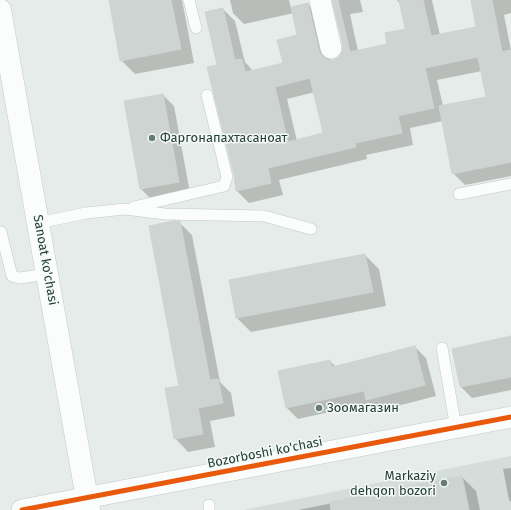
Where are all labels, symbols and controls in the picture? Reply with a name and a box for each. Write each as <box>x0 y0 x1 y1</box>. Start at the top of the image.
place label: Фаргонапахтасаноат <box>160 130 287 146</box>
marker: Фаргонапахтасаноат <box>147 133 157 143</box>
street label: Sanoat ko'chasi <box>29 214 61 306</box>
place label: Зоомагазин <box>327 400 399 416</box>
marker: Зоомагазин <box>314 403 324 413</box>
street label: Bozorboshi ko'chasi <box>206 434 324 472</box>
place label: Markaziy dehqon bozori <box>350 468 436 499</box>
marker: Markaziy dehqon bozori <box>439 478 449 488</box>

